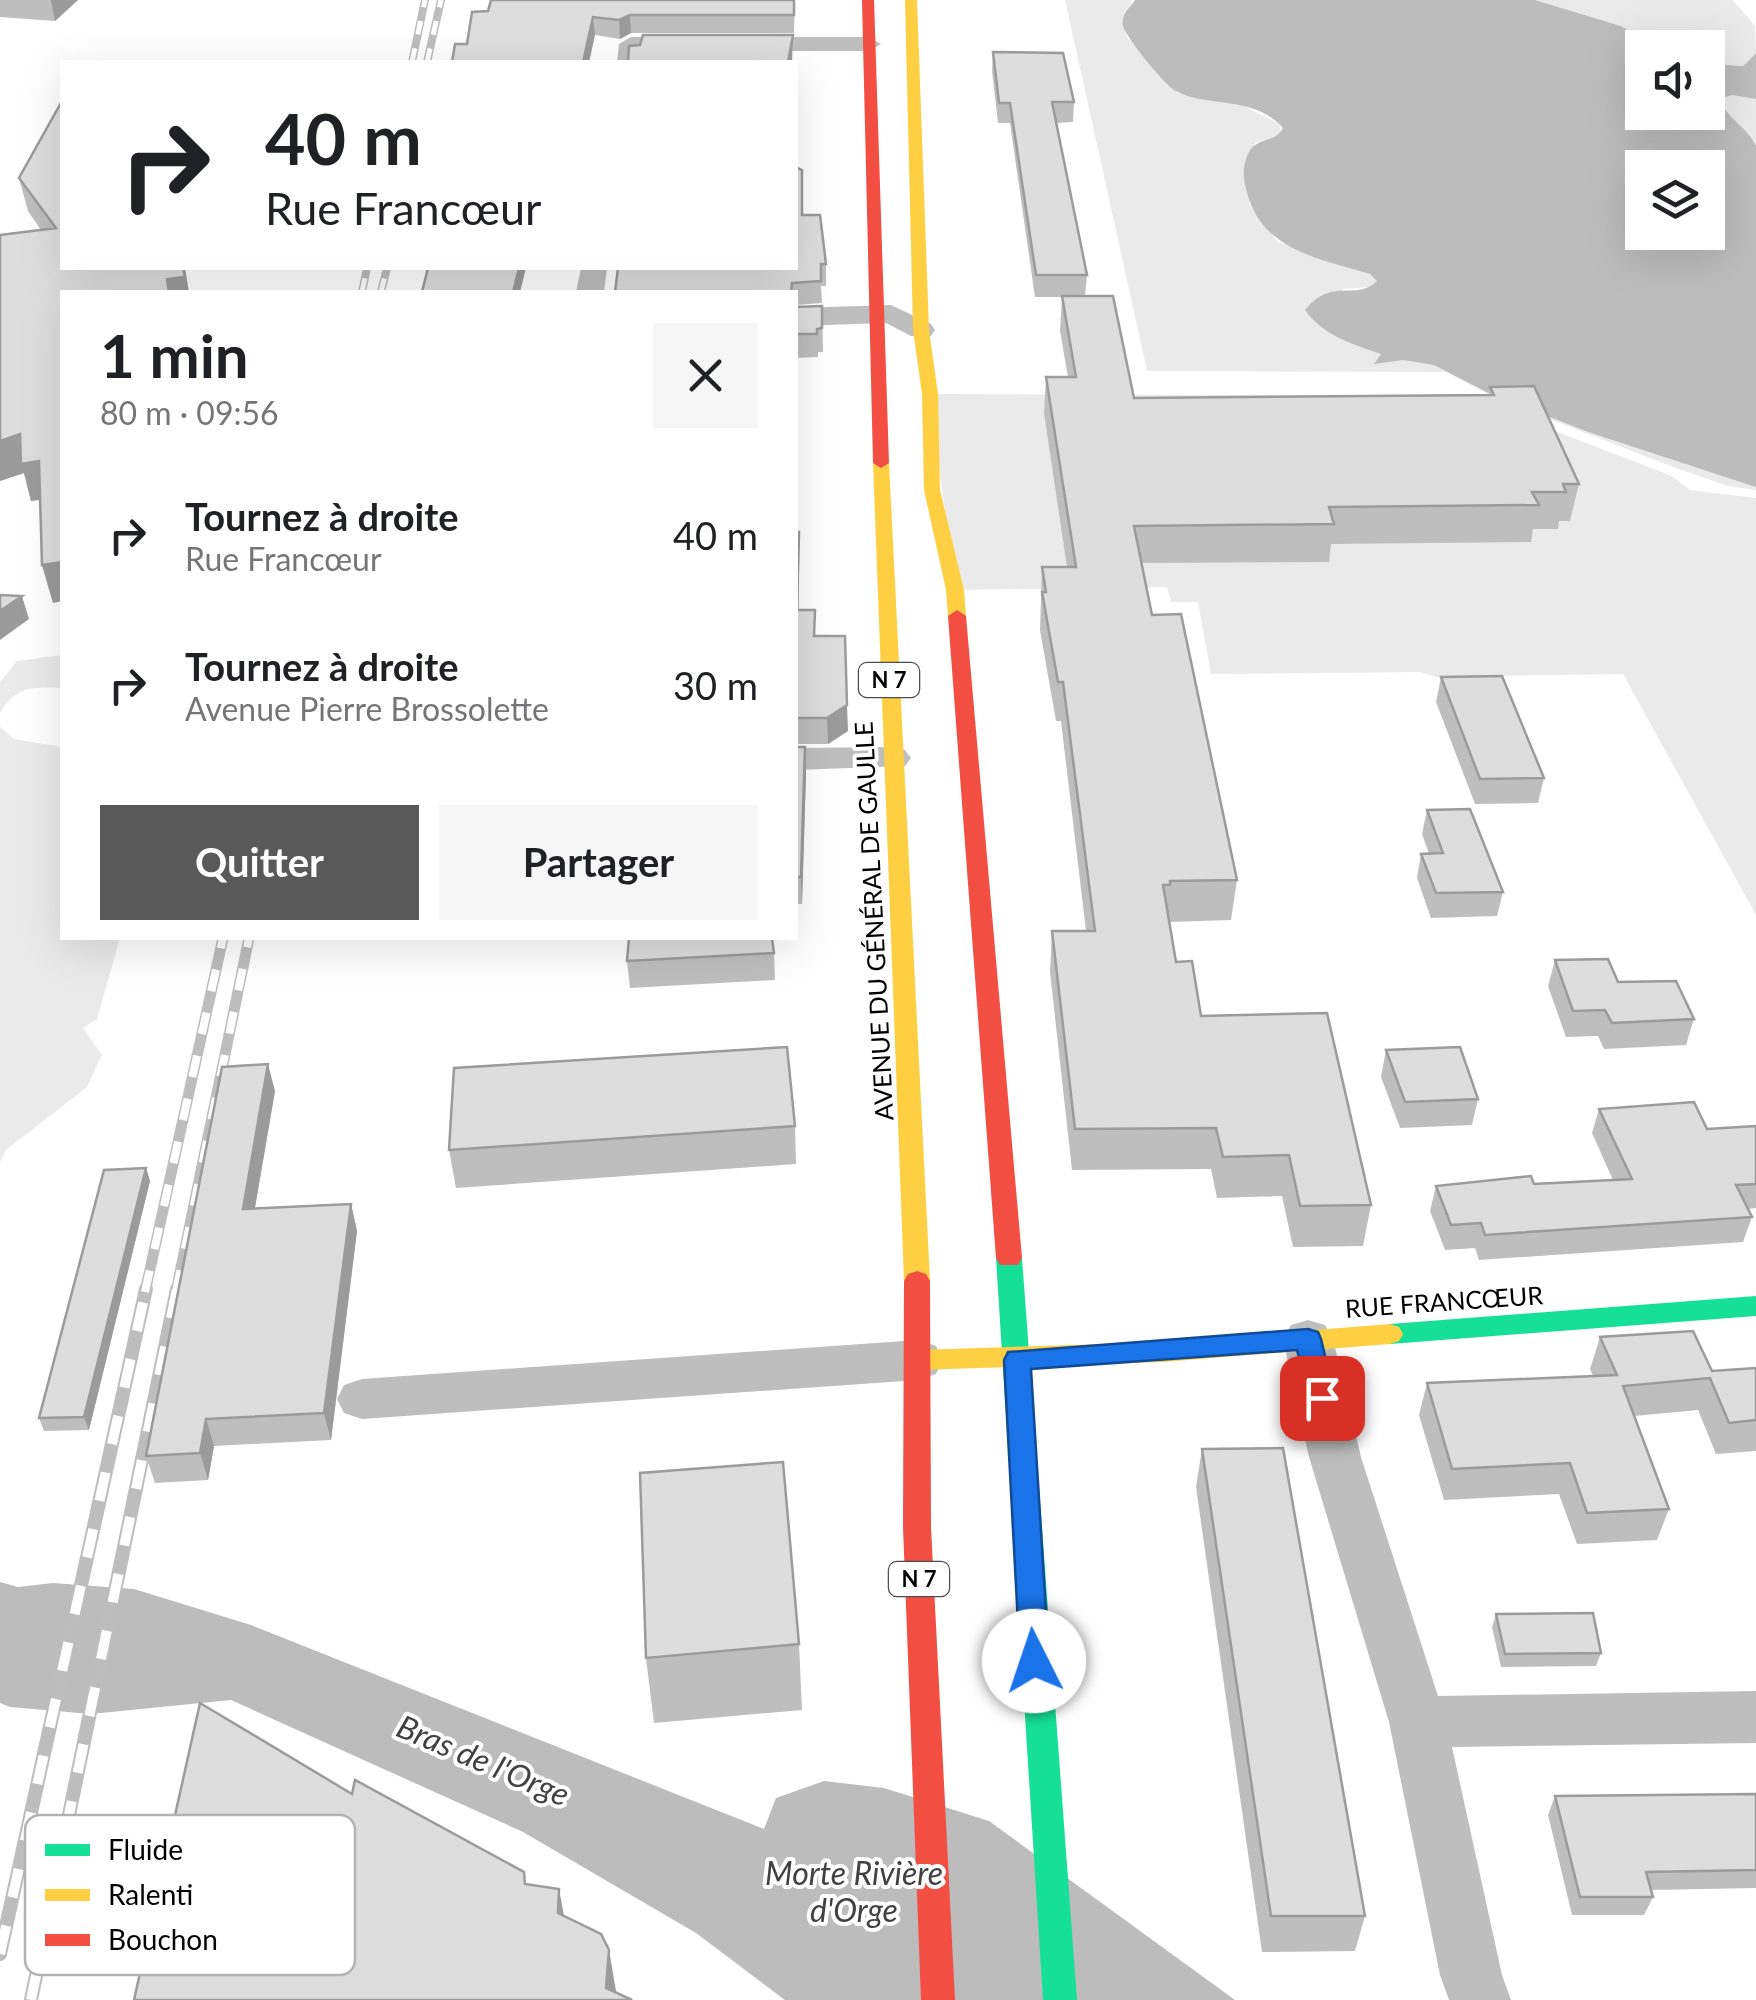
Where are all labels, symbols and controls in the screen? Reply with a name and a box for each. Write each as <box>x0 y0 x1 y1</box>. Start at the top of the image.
map controls <box>1625 30 1725 250</box>
button: sound <box>1625 30 1725 130</box>
text: 40 m <box>265 96 422 180</box>
icon: right <box>100 100 230 230</box>
button: layers <box>1625 150 1725 250</box>
text: Rue Francœur <box>265 181 541 235</box>
text: 1 min <box>100 319 249 391</box>
button: close <box>653 323 758 428</box>
text: 80 m · 09:56 <box>100 393 279 432</box>
text: Tournez à droite <box>185 493 459 539</box>
icon: right <box>100 508 155 563</box>
text: 40 m <box>673 512 758 558</box>
text: Rue Francœur <box>185 539 382 578</box>
text: Tournez à droite <box>185 643 459 689</box>
icon: right <box>100 658 155 713</box>
text: 30 m <box>673 662 758 708</box>
road number: N 7 <box>859 663 919 697</box>
text: Avenue Pierre Brossolette <box>185 689 549 728</box>
street label: AVENUE DU GÉNÉRAL DE GAULLE <box>848 721 898 1121</box>
button: Quitter <box>100 805 419 920</box>
button: Partager <box>439 805 758 920</box>
street label: RUE FRANCŒUR <box>1344 1279 1544 1323</box>
pin <box>1280 1356 1365 1441</box>
icon: arrive <box>1295 1371 1350 1426</box>
road number: N 7 <box>889 1562 949 1596</box>
position arrow <box>982 1609 1086 1713</box>
water label: Bras de l'Orge <box>391 1706 576 1813</box>
legend <box>25 1815 355 1975</box>
text: Fluide <box>108 1832 183 1866</box>
water label: Morte Rivière d'Orge <box>765 1853 943 1929</box>
text: Ralenti <box>108 1877 193 1911</box>
text: Bouchon <box>108 1922 218 1956</box>

